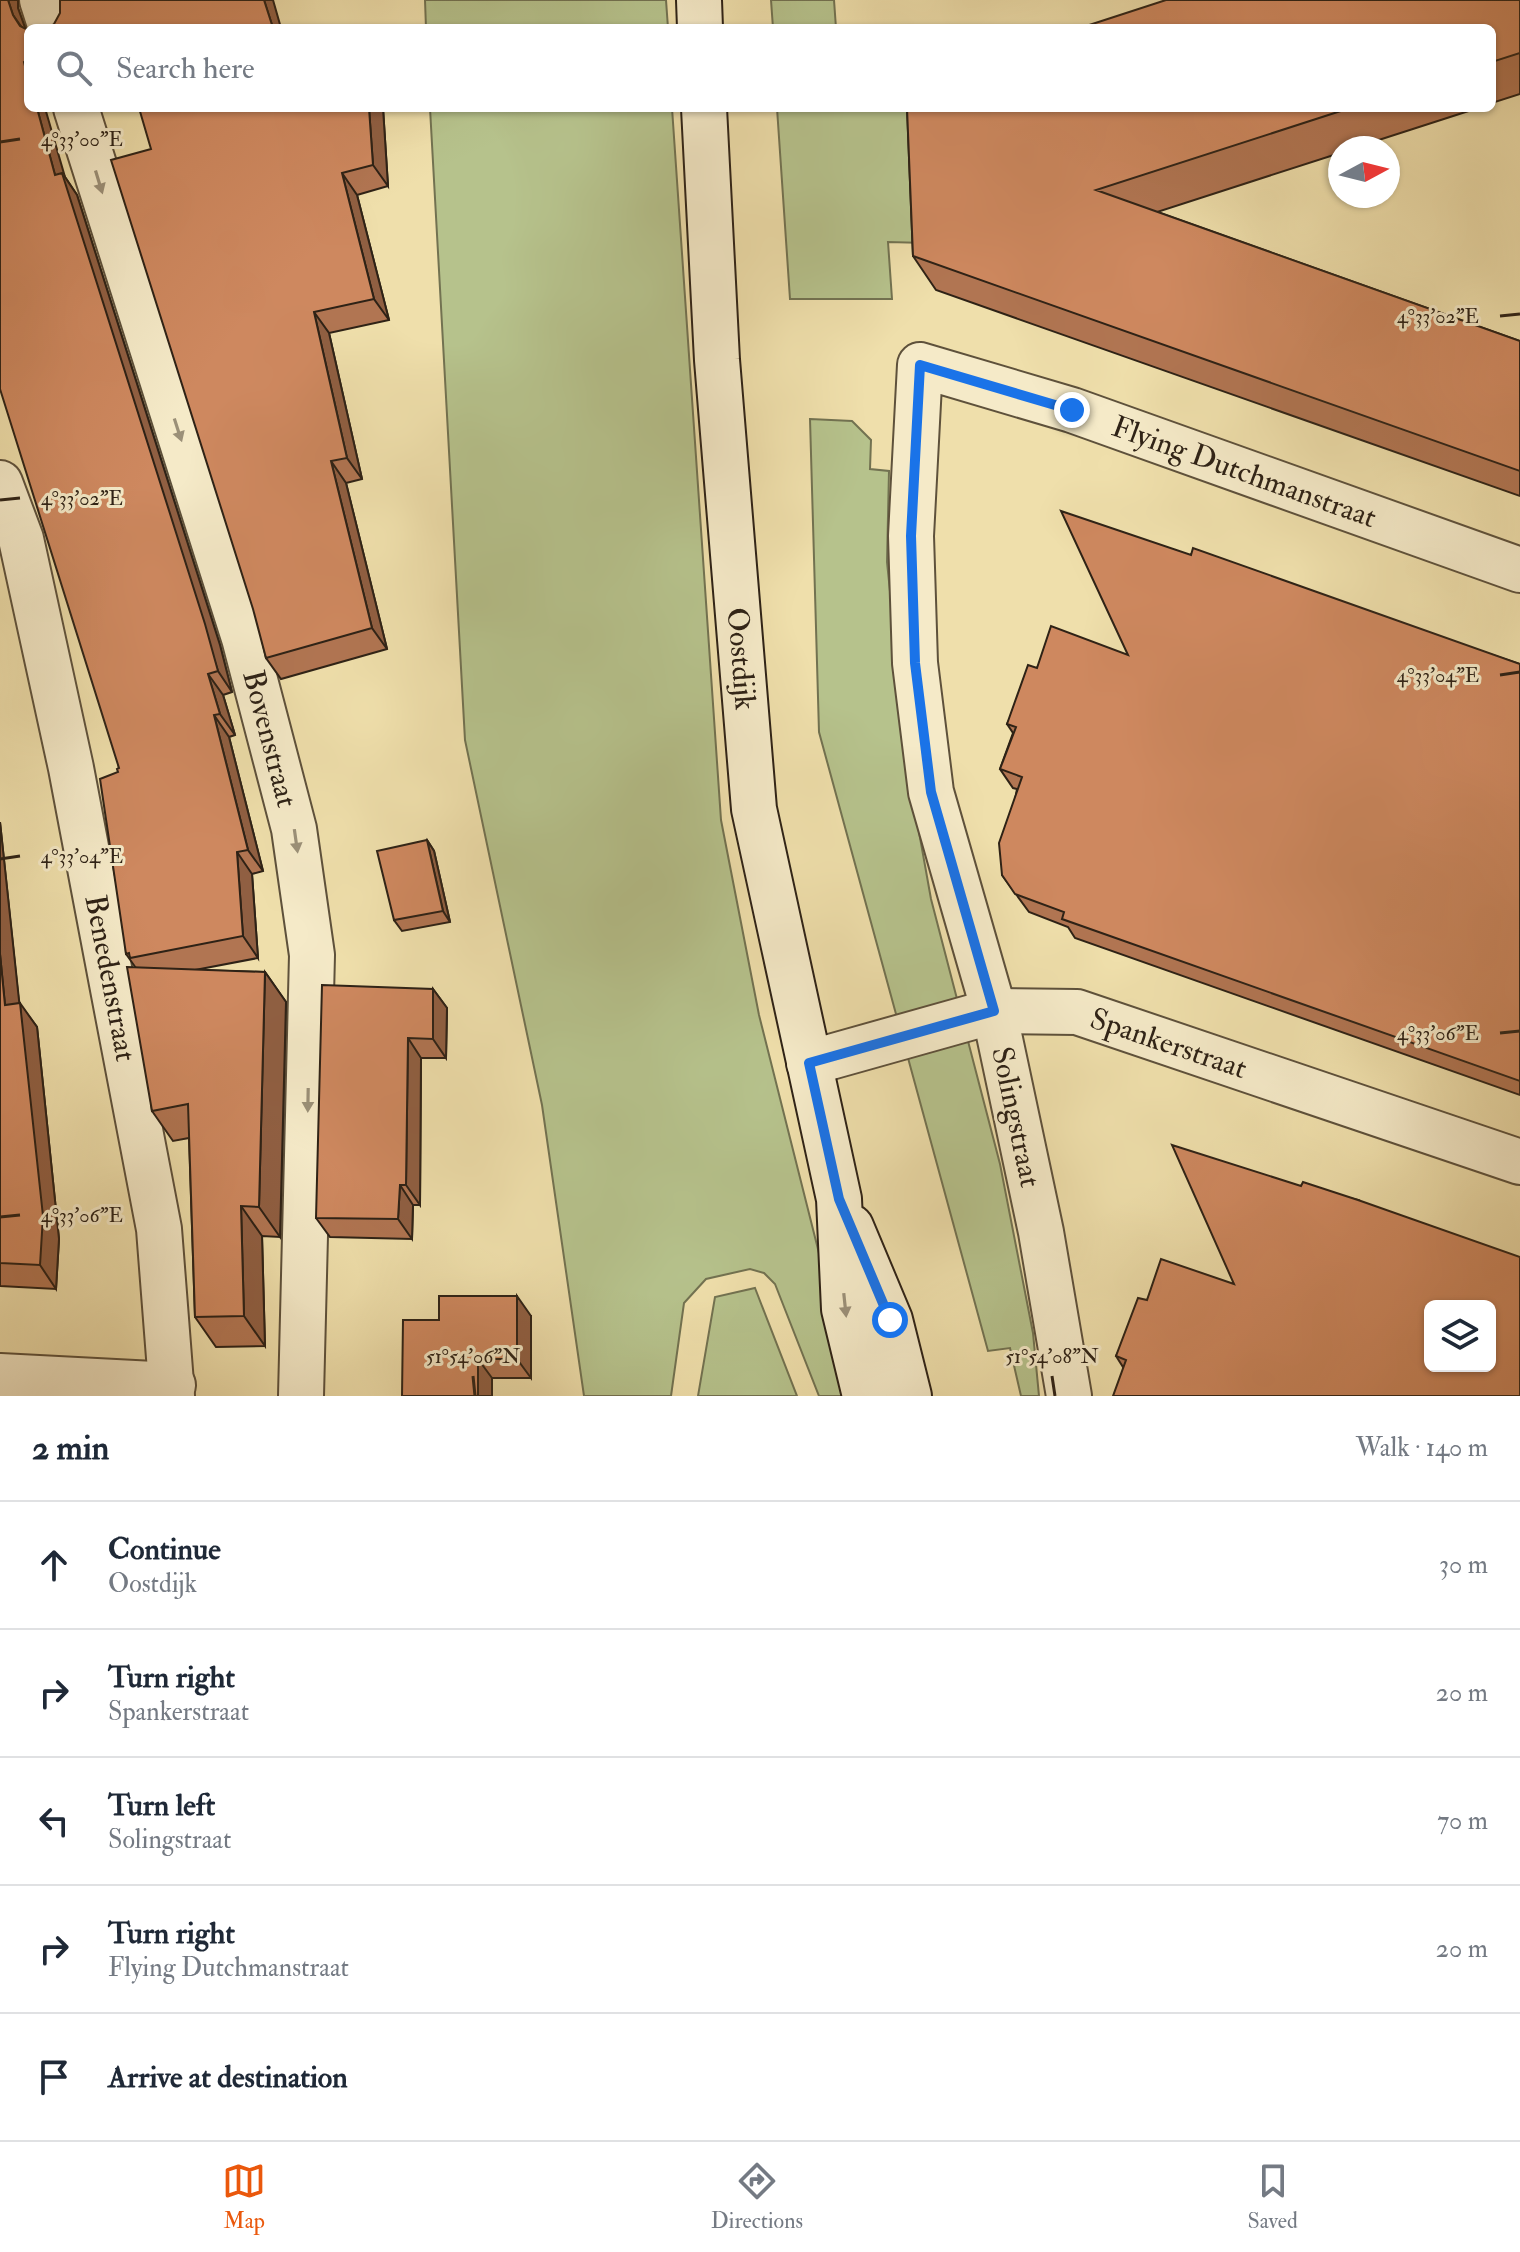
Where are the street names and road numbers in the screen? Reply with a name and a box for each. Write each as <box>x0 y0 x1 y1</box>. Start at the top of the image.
street label: Flying Dutchmanstraat <box>1107 407 1382 536</box>
street label: Oostdijk <box>719 606 764 711</box>
street label: Bovenstraat <box>235 666 306 811</box>
street label: Benedenstraat <box>77 892 145 1065</box>
street label: Spankerstraat <box>1086 999 1252 1087</box>
street label: Solingstraat <box>983 1043 1049 1191</box>

